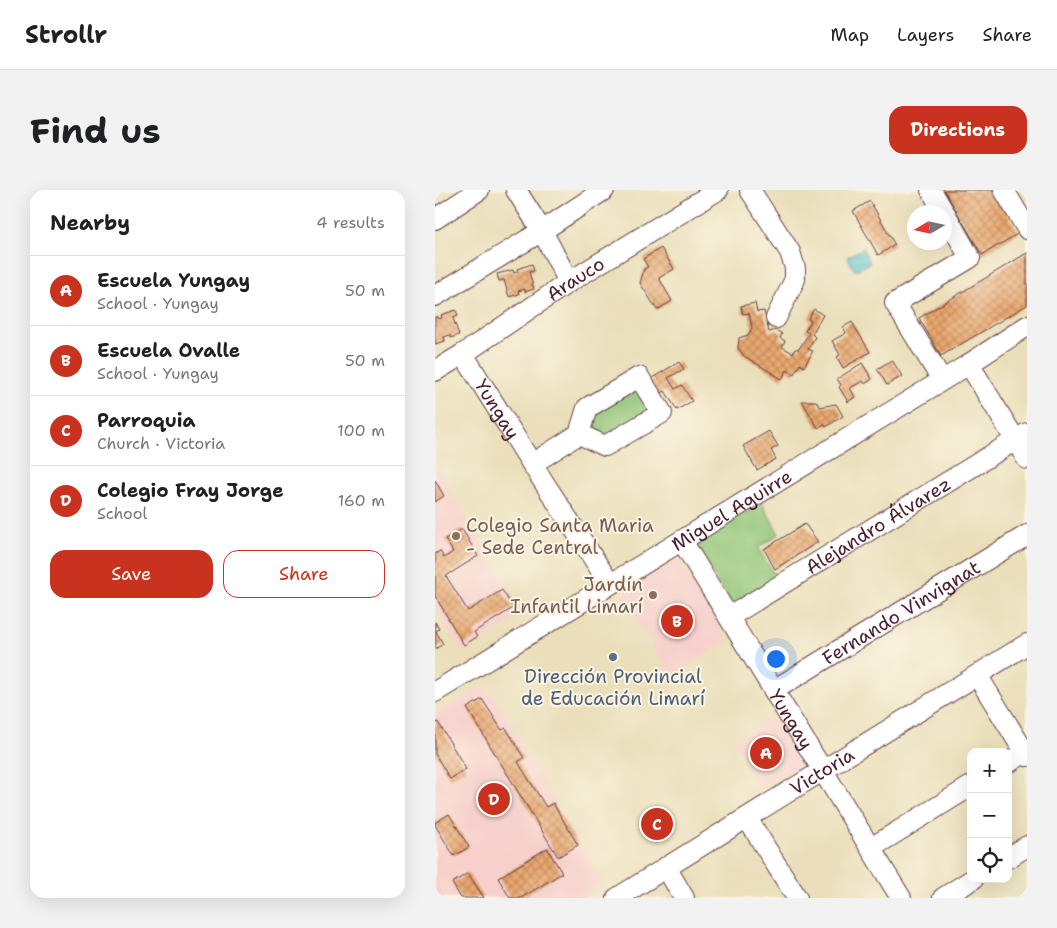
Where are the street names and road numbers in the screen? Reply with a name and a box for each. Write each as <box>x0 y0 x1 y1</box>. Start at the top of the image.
street label: Arauco <box>541 251 609 306</box>
street label: Yungay <box>469 374 526 444</box>
street label: Miguel Aguirre <box>667 463 796 556</box>
street label: Alejandro Álvarez <box>801 471 955 579</box>
street label: Fernando Vinvignat <box>817 554 985 670</box>
street label: Yungay <box>763 684 819 754</box>
street label: Victoria <box>785 742 859 800</box>

